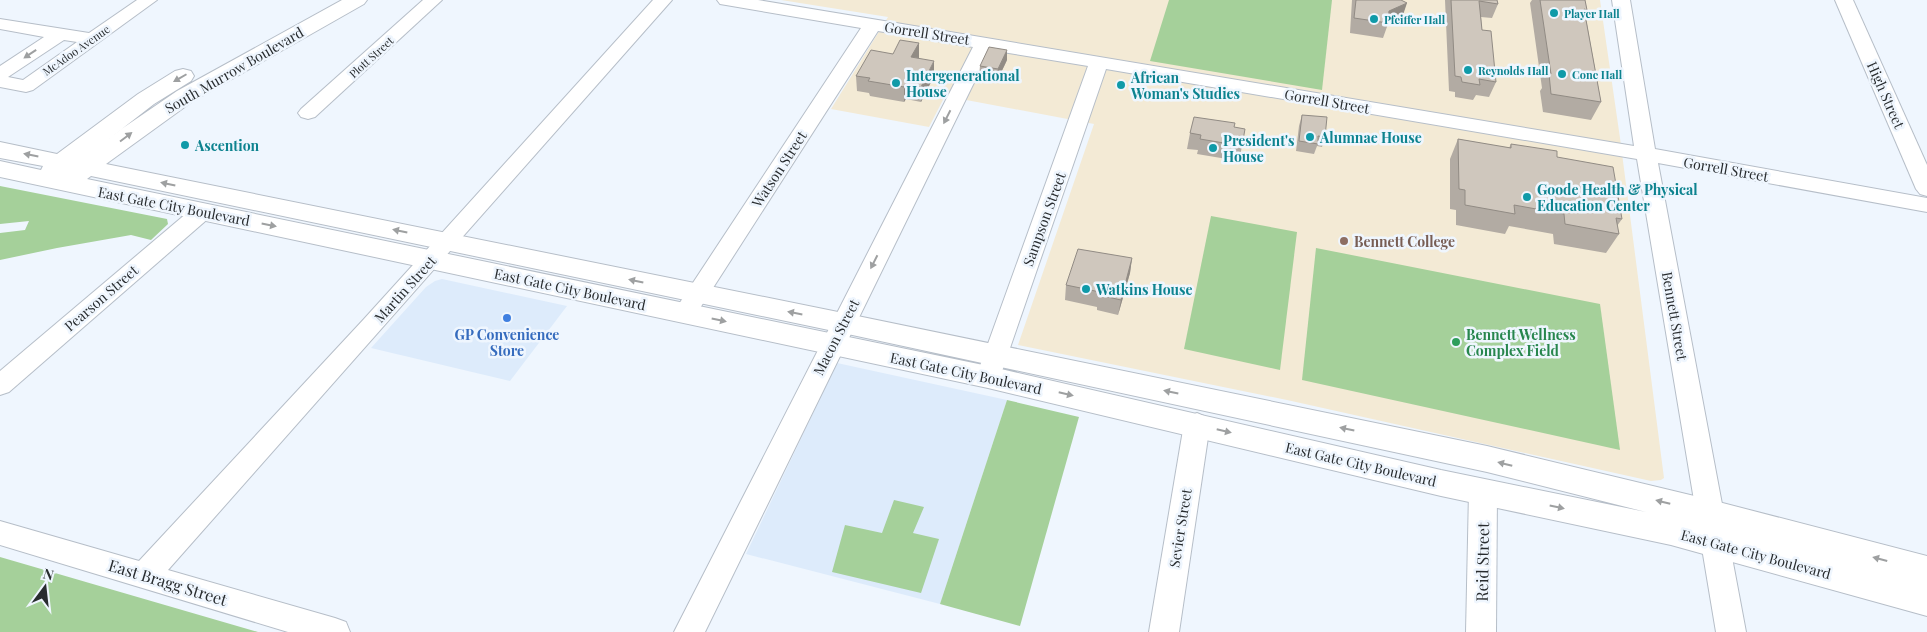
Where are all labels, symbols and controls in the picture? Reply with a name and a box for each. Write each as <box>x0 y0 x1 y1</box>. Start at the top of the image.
place label: Player Hall <box>1564 6 1620 21</box>
marker: Player Hall <box>1548 7 1560 19</box>
place label: Pfeiffer Hall <box>1384 12 1446 27</box>
marker: Pfeiffer Hall <box>1368 13 1380 25</box>
street label: Gorrell Street <box>883 17 972 49</box>
street label: McAdoo Avenue <box>39 21 113 79</box>
street label: South Murrow Boulevard <box>161 22 307 118</box>
street label: Plott Street <box>346 33 396 81</box>
one-way arrow <box>23 49 37 59</box>
street label: High Street <box>1863 59 1910 132</box>
place label: Reynolds Hall <box>1478 63 1549 78</box>
marker: Reynolds Hall <box>1462 64 1474 76</box>
place label: Intergenerational House <box>906 66 1020 101</box>
place label: Cone Hall <box>1572 67 1623 82</box>
place label: African Woman's Studies <box>1130 68 1240 103</box>
marker: Cone Hall <box>1556 68 1568 80</box>
one-way arrow <box>173 73 187 82</box>
marker: Intergenerational House <box>890 77 902 89</box>
marker: African Woman's Studies <box>1115 79 1127 91</box>
street label: Gorrell Street <box>1283 84 1372 118</box>
one-way arrow <box>943 110 951 124</box>
street label: Watson Street <box>747 126 811 212</box>
place label: Alumnae House <box>1319 128 1422 147</box>
place label: President's House <box>1223 131 1294 166</box>
marker: Alumnae House <box>1304 131 1316 143</box>
one-way arrow <box>119 132 133 142</box>
place label: Ascention <box>194 136 260 155</box>
marker: Ascention <box>179 139 191 151</box>
marker: President's House <box>1207 142 1219 154</box>
one-way arrow <box>23 151 39 159</box>
street label: Gorrell Street <box>1682 152 1771 186</box>
street label: Sampson Street <box>1018 169 1070 269</box>
one-way arrow <box>159 179 175 187</box>
place label: Goode Health & Physical Education Center <box>1537 180 1698 215</box>
street label: East Gate City Boulevard <box>96 182 252 230</box>
marker: Goode Health & Physical Education Center <box>1521 191 1533 203</box>
one-way arrow <box>262 221 277 229</box>
one-way arrow <box>392 227 408 235</box>
place label: Bennett College <box>1354 232 1455 251</box>
marker: Bennett College <box>1338 235 1350 247</box>
street label: Martin Street <box>370 251 441 327</box>
one-way arrow <box>870 255 878 269</box>
street label: Pearson Street <box>60 260 143 335</box>
street label: East Gate City Boulevard <box>493 264 647 314</box>
street label: Bennett Street <box>1658 270 1692 363</box>
one-way arrow <box>628 277 643 285</box>
place label: Watkins House <box>1095 280 1193 299</box>
marker: Watkins House <box>1080 283 1092 295</box>
street label: Macon Street <box>809 295 864 378</box>
one-way arrow <box>787 309 803 317</box>
marker: GP Convenience Store <box>501 312 513 324</box>
one-way arrow <box>711 317 727 325</box>
place label: GP Convenience Store <box>455 325 559 360</box>
place label: Bennett Wellness Complex Field <box>1466 325 1576 360</box>
marker: Bennett Wellness Complex Field <box>1450 336 1462 348</box>
street label: East Gate City Boulevard <box>889 348 1043 398</box>
one-way arrow <box>1162 387 1178 395</box>
one-way arrow <box>1058 390 1073 398</box>
one-way arrow <box>1339 425 1354 433</box>
one-way arrow <box>1217 427 1232 435</box>
street label: East Gate City Boulevard <box>1284 437 1438 491</box>
one-way arrow <box>1498 460 1513 468</box>
street label: Sevier Street <box>1164 486 1196 569</box>
one-way arrow <box>1656 498 1671 506</box>
one-way arrow <box>1549 504 1565 512</box>
street label: Reid Street <box>1471 522 1493 602</box>
street label: East Gate City Boulevard <box>1679 525 1833 583</box>
street label: East Bragg Street <box>106 554 230 610</box>
one-way arrow <box>1872 554 1887 562</box>
north arrow <box>20 562 70 612</box>
text: N <box>41 563 56 584</box>

